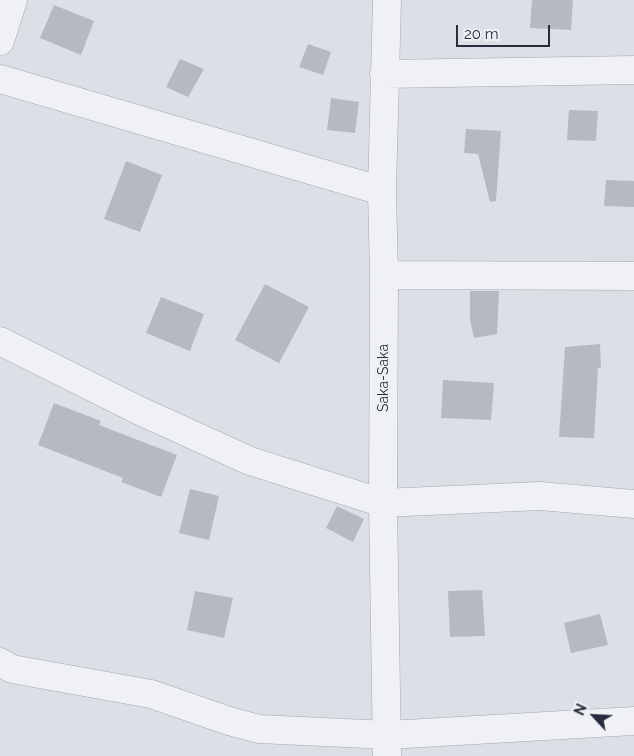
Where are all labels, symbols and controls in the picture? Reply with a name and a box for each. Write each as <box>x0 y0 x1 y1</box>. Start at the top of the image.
scale bar <box>459 15 553 47</box>
text: 20 m <box>464 25 499 43</box>
street label: Saka-Saka <box>376 344 392 412</box>
north arrow <box>569 691 619 741</box>
text: N <box>571 701 590 718</box>

